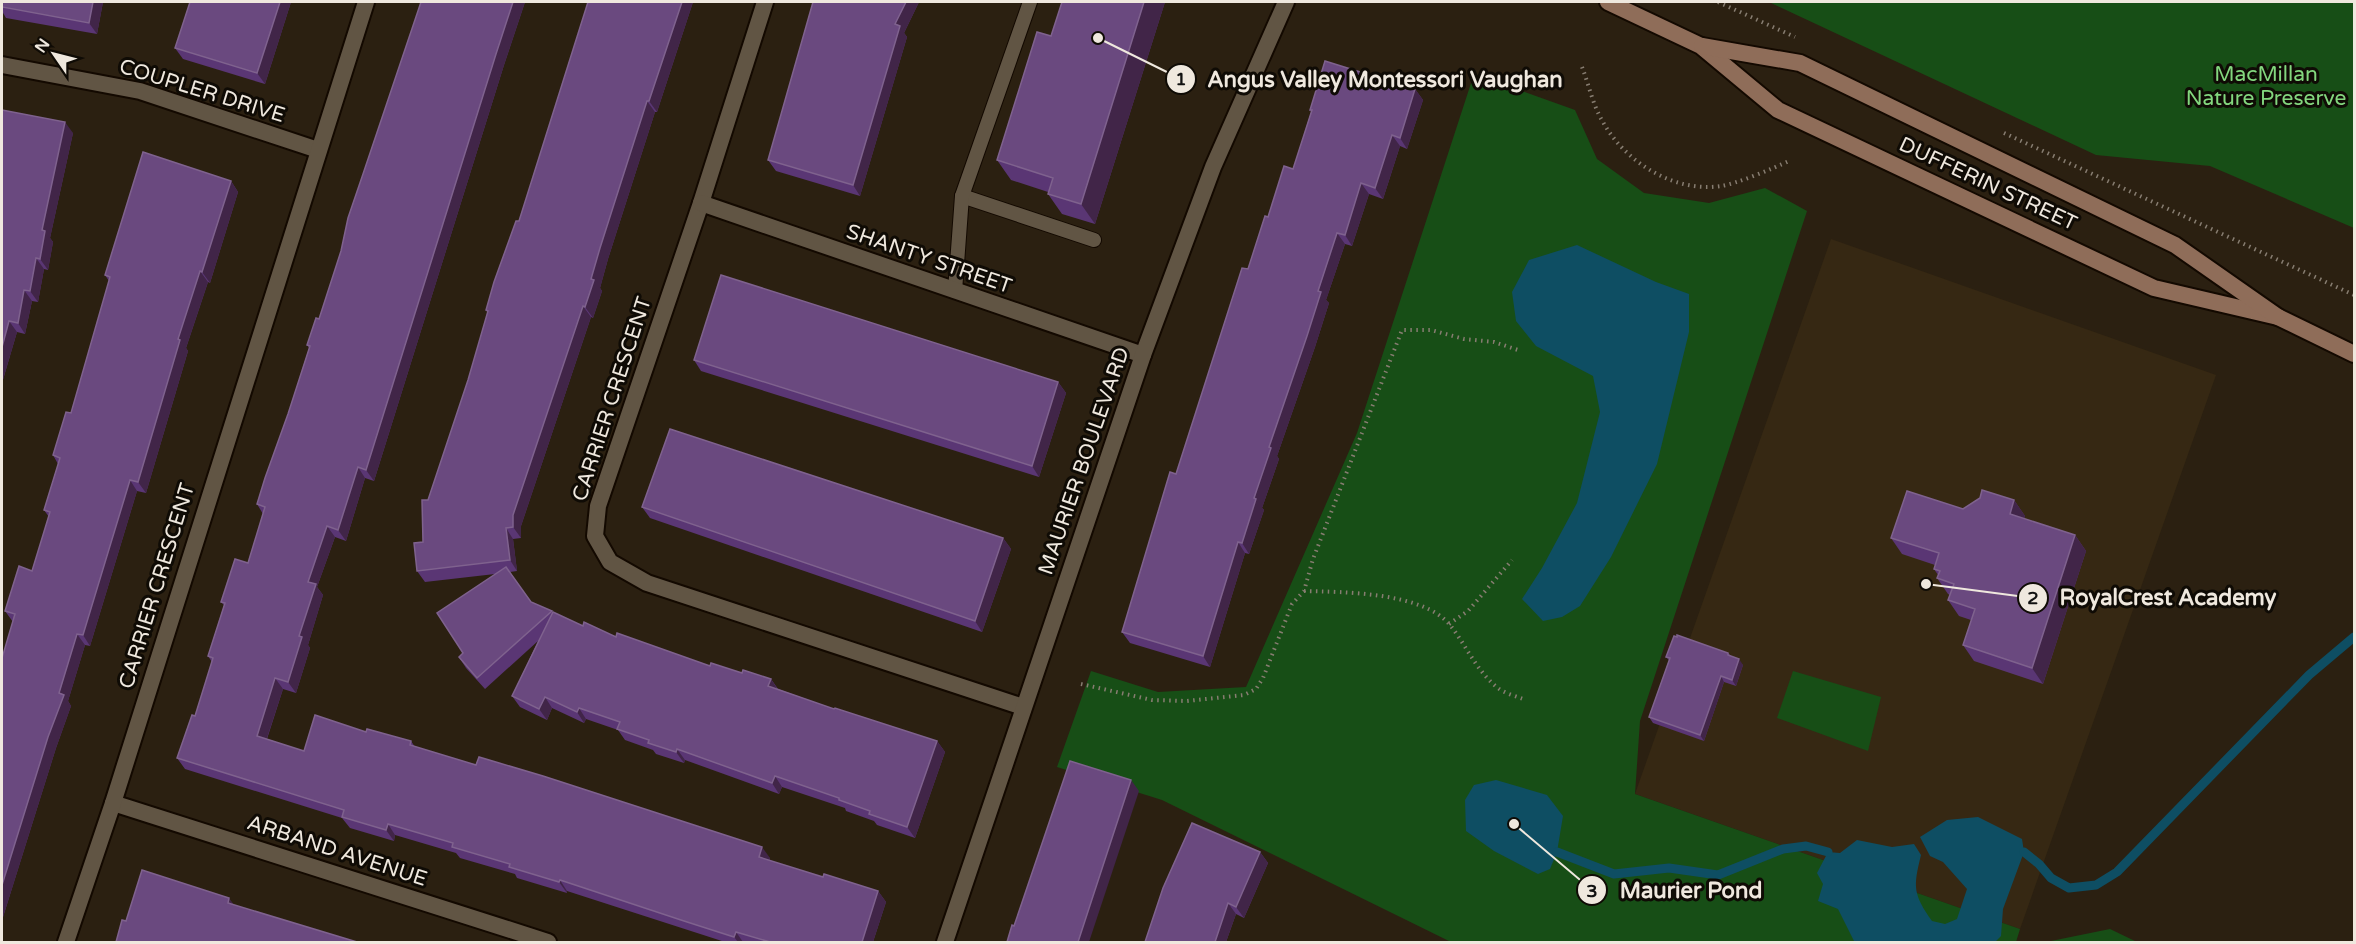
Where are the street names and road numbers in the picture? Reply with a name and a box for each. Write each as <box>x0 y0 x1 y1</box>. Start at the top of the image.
street label: COUPLER DRIVE <box>116 54 288 128</box>
street label: DUFFERIN STREET <box>1895 132 2081 236</box>
street label: SHANTY STREET <box>843 219 1015 299</box>
street label: CARRIER CRESCENT <box>567 293 657 504</box>
street label: MAURIER BOULEVARD <box>1033 344 1135 578</box>
street label: CARRIER CRESCENT <box>114 480 200 692</box>
street label: ARBAND AVENUE <box>244 810 430 892</box>

